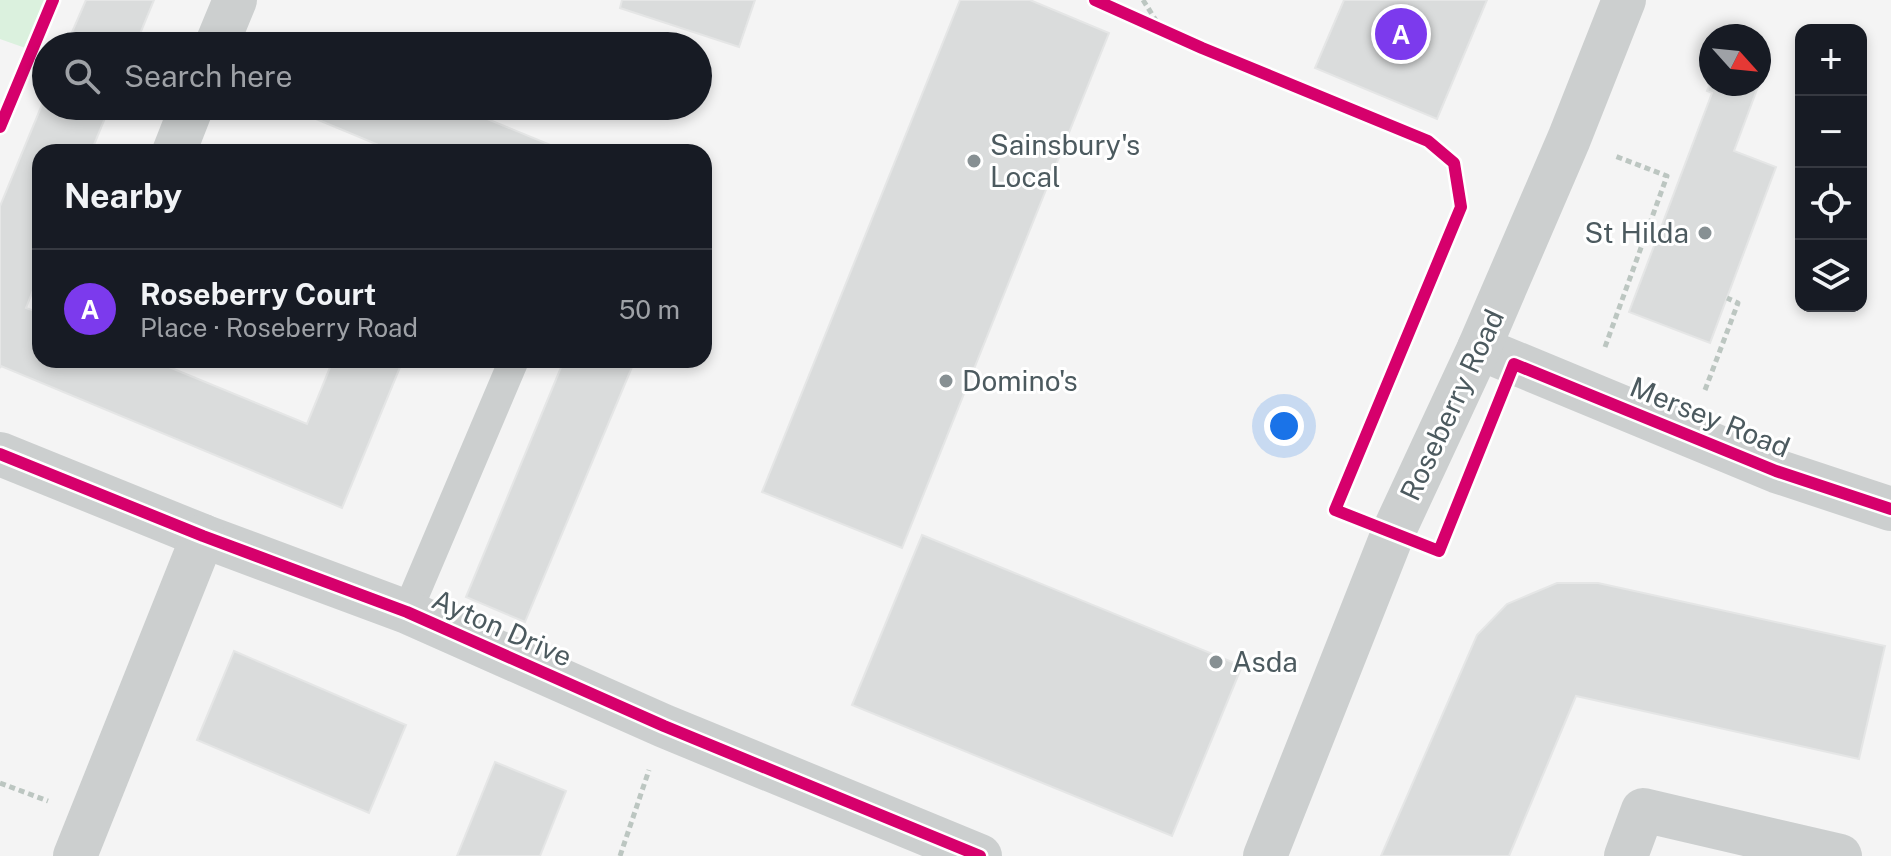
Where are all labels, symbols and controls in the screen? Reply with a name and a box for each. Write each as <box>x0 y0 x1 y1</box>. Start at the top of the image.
pin: A <box>1375 4 1427 64</box>
north arrow <box>1699 24 1771 96</box>
map controls <box>1795 24 1867 312</box>
button: + <box>1795 24 1867 96</box>
search box <box>32 32 712 120</box>
icon: search <box>60 54 104 98</box>
text: Search here <box>124 58 292 94</box>
button: − <box>1795 96 1867 168</box>
place label: Sainsbury's Local <box>990 128 1140 193</box>
marker: Sainsbury's Local <box>965 152 983 170</box>
button: locate <box>1795 168 1867 240</box>
text: Nearby <box>64 176 182 216</box>
place label: St Hilda <box>1585 216 1689 249</box>
marker: St Hilda <box>1696 224 1714 242</box>
button: layers <box>1795 240 1867 312</box>
text: Roseberry Court <box>140 276 376 312</box>
text: A <box>81 294 99 325</box>
text: 50 m <box>619 294 680 325</box>
street label: Roseberry Road <box>1393 304 1510 506</box>
text: Place · Roseberry Road <box>140 312 418 343</box>
place label: Domino's <box>962 364 1078 397</box>
street label: Mersey Road <box>1626 370 1795 464</box>
marker: Domino's <box>937 372 955 390</box>
your location <box>1264 406 1304 446</box>
street label: Ayton Drive <box>427 582 577 673</box>
place label: Asda <box>1232 645 1298 678</box>
marker: Asda <box>1207 653 1225 671</box>

